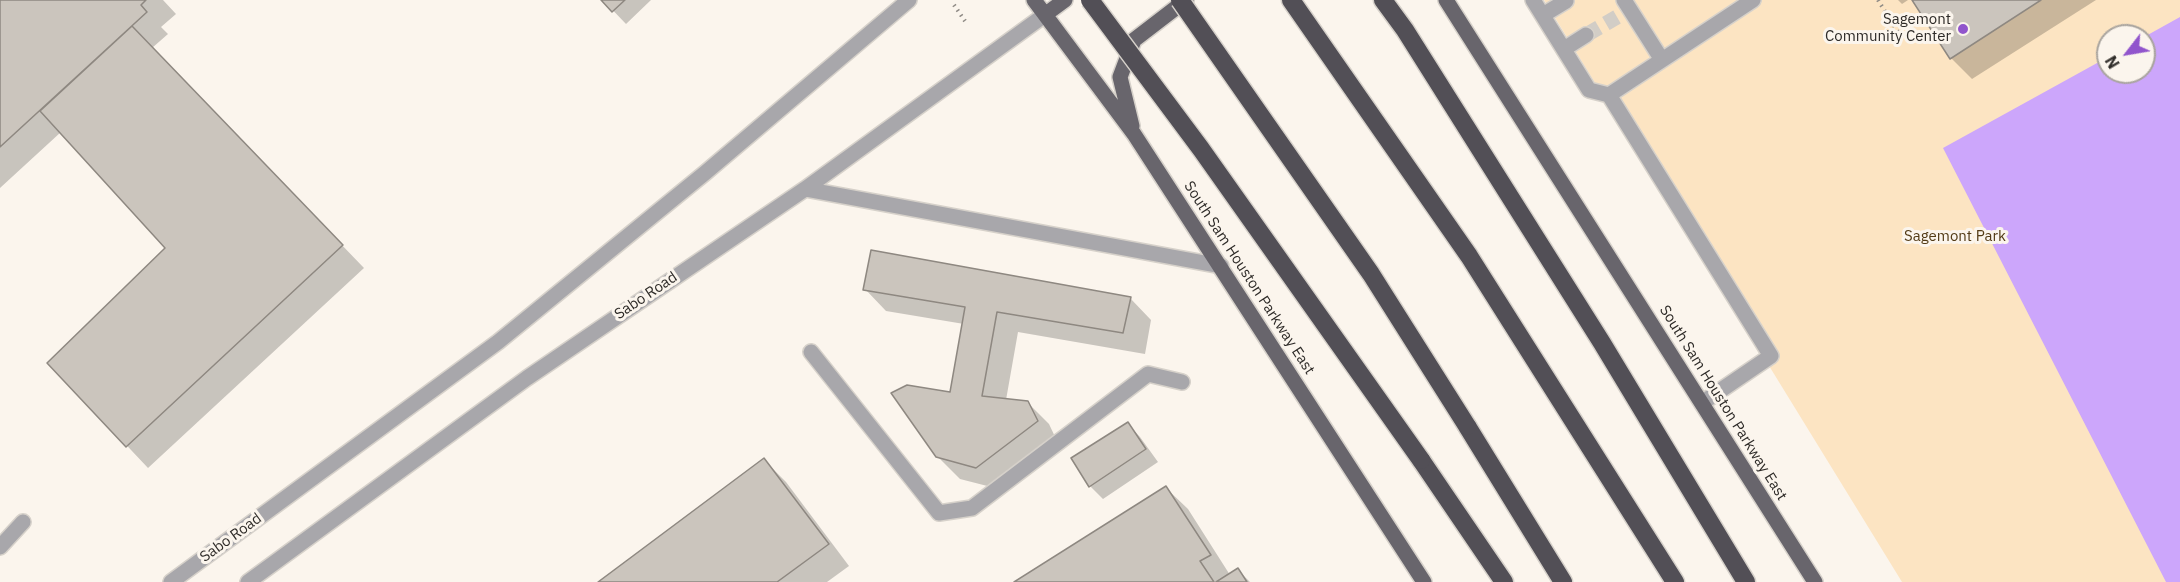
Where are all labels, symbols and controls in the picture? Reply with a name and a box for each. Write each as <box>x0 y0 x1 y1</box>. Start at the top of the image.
place label: Sagemont Community Center <box>1825 11 1951 46</box>
marker: Sagemont Community Center <box>1956 22 1970 36</box>
north arrow <box>2096 24 2156 84</box>
text: N <box>2101 52 2124 72</box>
street label: South Sam Houston Parkway East <box>1180 178 1318 378</box>
park label: Sagemont Park <box>1904 228 2006 246</box>
street label: Sabo Road <box>611 268 681 324</box>
street label: South Sam Houston Parkway East <box>1655 302 1791 504</box>
street label: Sabo Road <box>197 510 265 566</box>

